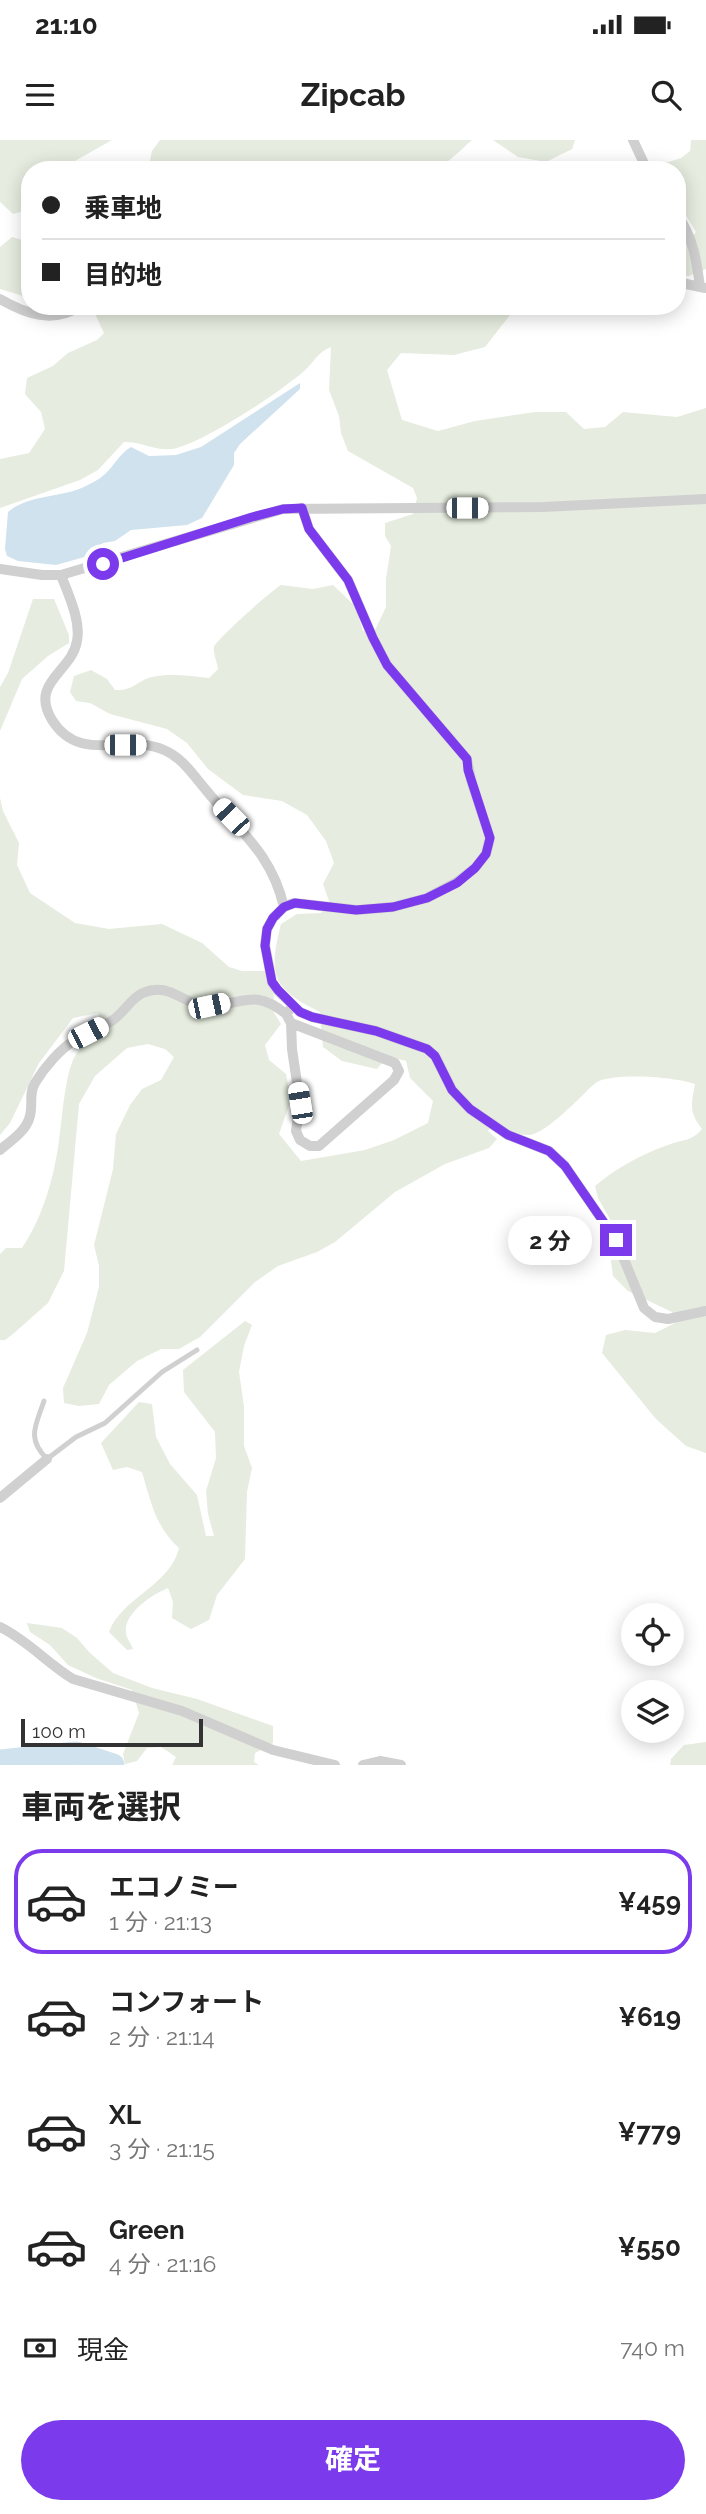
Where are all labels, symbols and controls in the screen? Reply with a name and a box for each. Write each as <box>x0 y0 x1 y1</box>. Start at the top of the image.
text: 21:10 <box>35 10 98 40</box>
icon: menu <box>21 76 59 114</box>
text: Zipcab <box>300 76 406 113</box>
icon: search <box>647 76 685 114</box>
text: 乗車地 <box>84 193 162 223</box>
text: 目的地 <box>84 260 162 290</box>
car <box>447 498 489 519</box>
route start <box>87 548 119 580</box>
car <box>105 735 147 756</box>
car <box>209 795 254 839</box>
car <box>187 991 232 1021</box>
car <box>65 1014 112 1052</box>
car <box>287 1081 314 1125</box>
callout: 2 分 <box>508 1216 592 1264</box>
route end <box>600 1224 632 1256</box>
text: 2 分 <box>529 1227 571 1254</box>
map controls <box>621 1603 684 1743</box>
button: locate <box>621 1603 684 1666</box>
button: layers <box>621 1680 684 1743</box>
scale bar <box>21 1716 203 1748</box>
text: 100 m <box>32 1720 86 1742</box>
text: 車両を選択 <box>21 1788 181 1825</box>
icon: car <box>25 1870 88 1933</box>
text: エコノミー <box>109 1872 239 1902</box>
text: ¥459 <box>618 1887 681 1917</box>
text: 1 分 · 21:13 <box>109 1908 212 1935</box>
icon: car <box>25 1985 88 2048</box>
text: コンフォート <box>109 1987 264 2017</box>
text: ¥619 <box>619 2002 681 2032</box>
text: 2 分 · 21:14 <box>109 2023 214 2050</box>
icon: car <box>25 2100 88 2163</box>
text: XL <box>109 2100 141 2130</box>
text: ¥779 <box>618 2117 681 2147</box>
text: 3 分 · 21:15 <box>109 2135 215 2162</box>
icon: car <box>25 2215 88 2278</box>
text: Green <box>109 2215 185 2245</box>
text: ¥550 <box>618 2232 681 2262</box>
text: 4 分 · 21:16 <box>109 2250 216 2277</box>
icon: cash <box>21 2329 59 2367</box>
text: 740 m <box>620 2334 685 2361</box>
text: 現金 <box>77 2335 129 2365</box>
button: 確定 <box>21 2420 685 2500</box>

